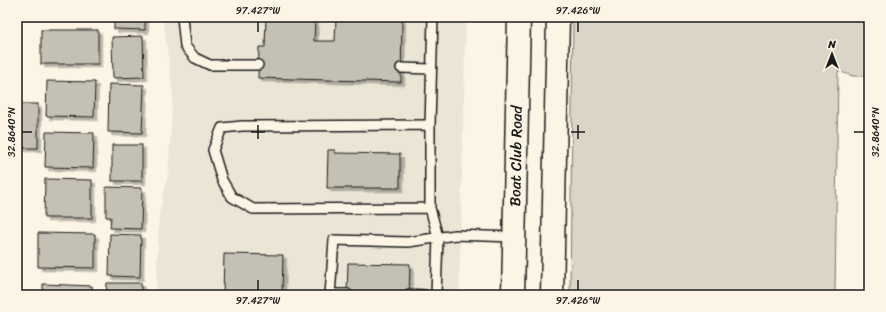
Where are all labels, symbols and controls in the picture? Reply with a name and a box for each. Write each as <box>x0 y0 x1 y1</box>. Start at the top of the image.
text: 97.427°W <box>236 2 281 20</box>
text: 97.426°W <box>556 2 601 20</box>
north arrow <box>812 34 852 74</box>
text: N <box>827 35 836 54</box>
street label: Boat Club Road <box>502 104 530 207</box>
text: 32.8640°N <box>3 107 21 157</box>
text: 32.8640°N <box>867 107 885 157</box>
text: 97.427°W <box>236 292 281 310</box>
text: 97.426°W <box>556 292 601 310</box>

